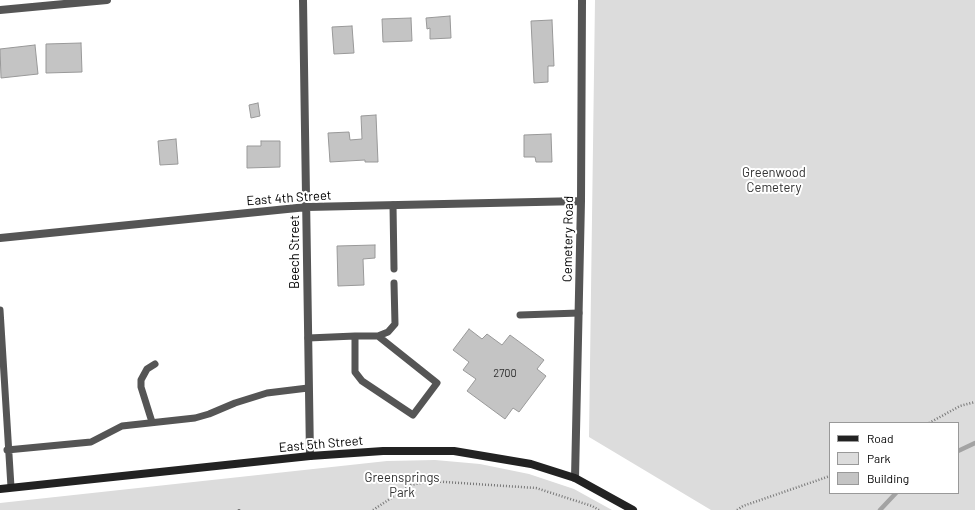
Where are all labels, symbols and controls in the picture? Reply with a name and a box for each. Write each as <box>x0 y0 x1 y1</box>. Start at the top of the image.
park label: Greenwood Cemetery <box>742 165 806 196</box>
street label: East 4th Street <box>246 187 332 209</box>
street label: Cemetery Road <box>559 196 577 282</box>
street label: Beech Street <box>287 215 303 289</box>
house number: 2700 <box>493 366 517 380</box>
legend <box>829 422 959 494</box>
text: Road <box>867 431 894 445</box>
street label: East 5th Street <box>278 433 364 455</box>
text: Park <box>867 451 891 465</box>
park label: Greensprings Park <box>364 470 440 501</box>
text: Building <box>867 471 909 485</box>

